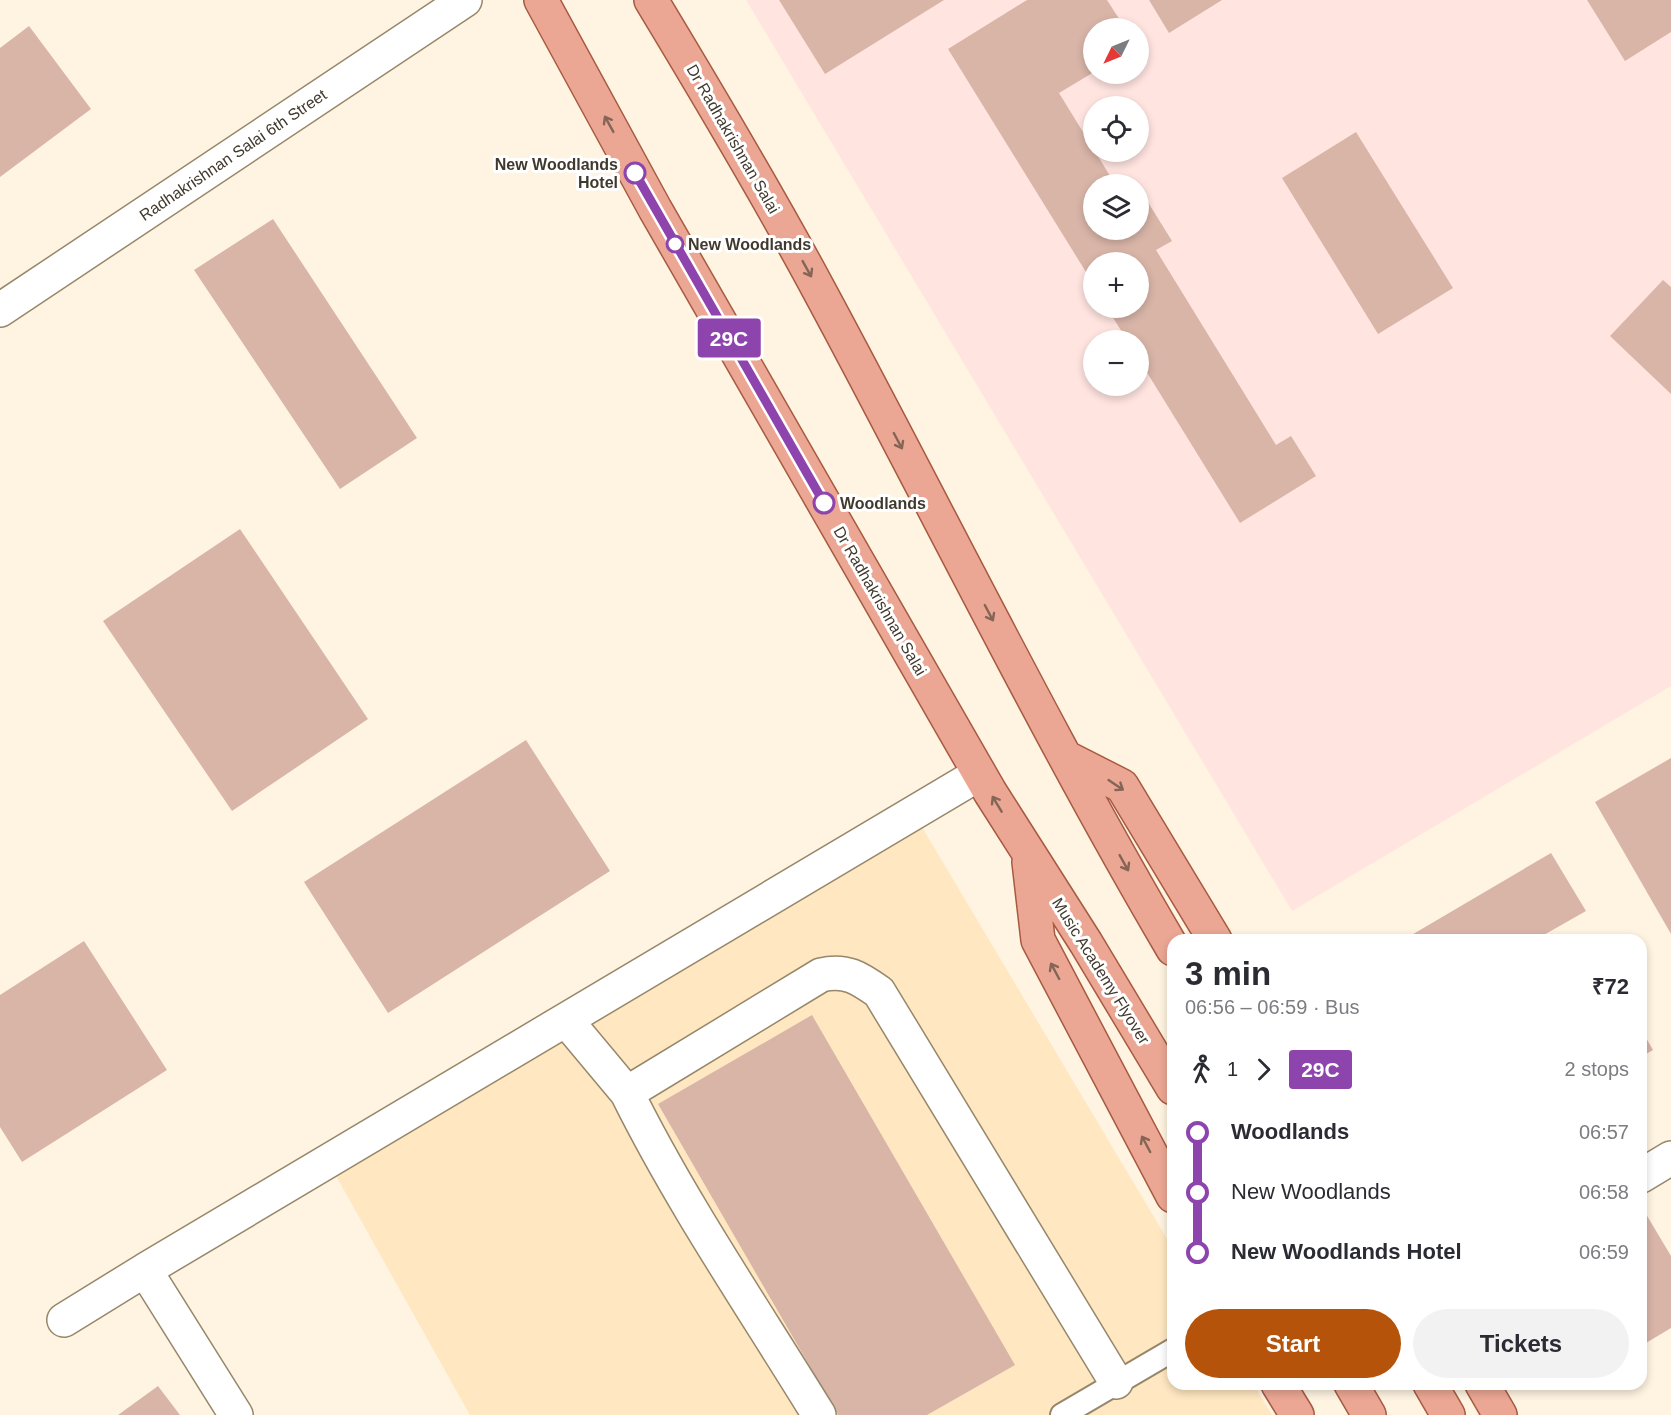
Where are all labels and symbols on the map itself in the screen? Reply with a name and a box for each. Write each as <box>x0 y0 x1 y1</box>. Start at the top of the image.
north arrow <box>1083 18 1149 84</box>
street label: Dr Radhakrishnan Salai <box>683 62 783 216</box>
street label: Radhakrishnan Salai 6th Street <box>136 86 330 224</box>
one-way arrow <box>603 116 614 134</box>
place label: New Woodlands Hotel <box>495 156 618 191</box>
marker: New Woodlands Hotel <box>624 162 646 184</box>
marker: New Woodlands <box>666 235 684 253</box>
place label: New Woodlands <box>688 236 811 253</box>
one-way arrow <box>802 259 813 277</box>
line badge: 29C <box>694 318 764 358</box>
one-way arrow <box>893 431 904 449</box>
marker: Woodlands <box>813 492 835 514</box>
place label: Woodlands <box>840 495 926 512</box>
street label: Dr Radhakrishnan Salai <box>830 524 930 678</box>
one-way arrow <box>984 604 995 622</box>
one-way arrow <box>1107 779 1123 791</box>
one-way arrow <box>991 796 1003 813</box>
one-way arrow <box>1118 854 1130 871</box>
street label: Music Academy Flyover <box>1049 895 1153 1048</box>
one-way arrow <box>1049 963 1060 981</box>
one-way arrow <box>1140 1135 1151 1153</box>

